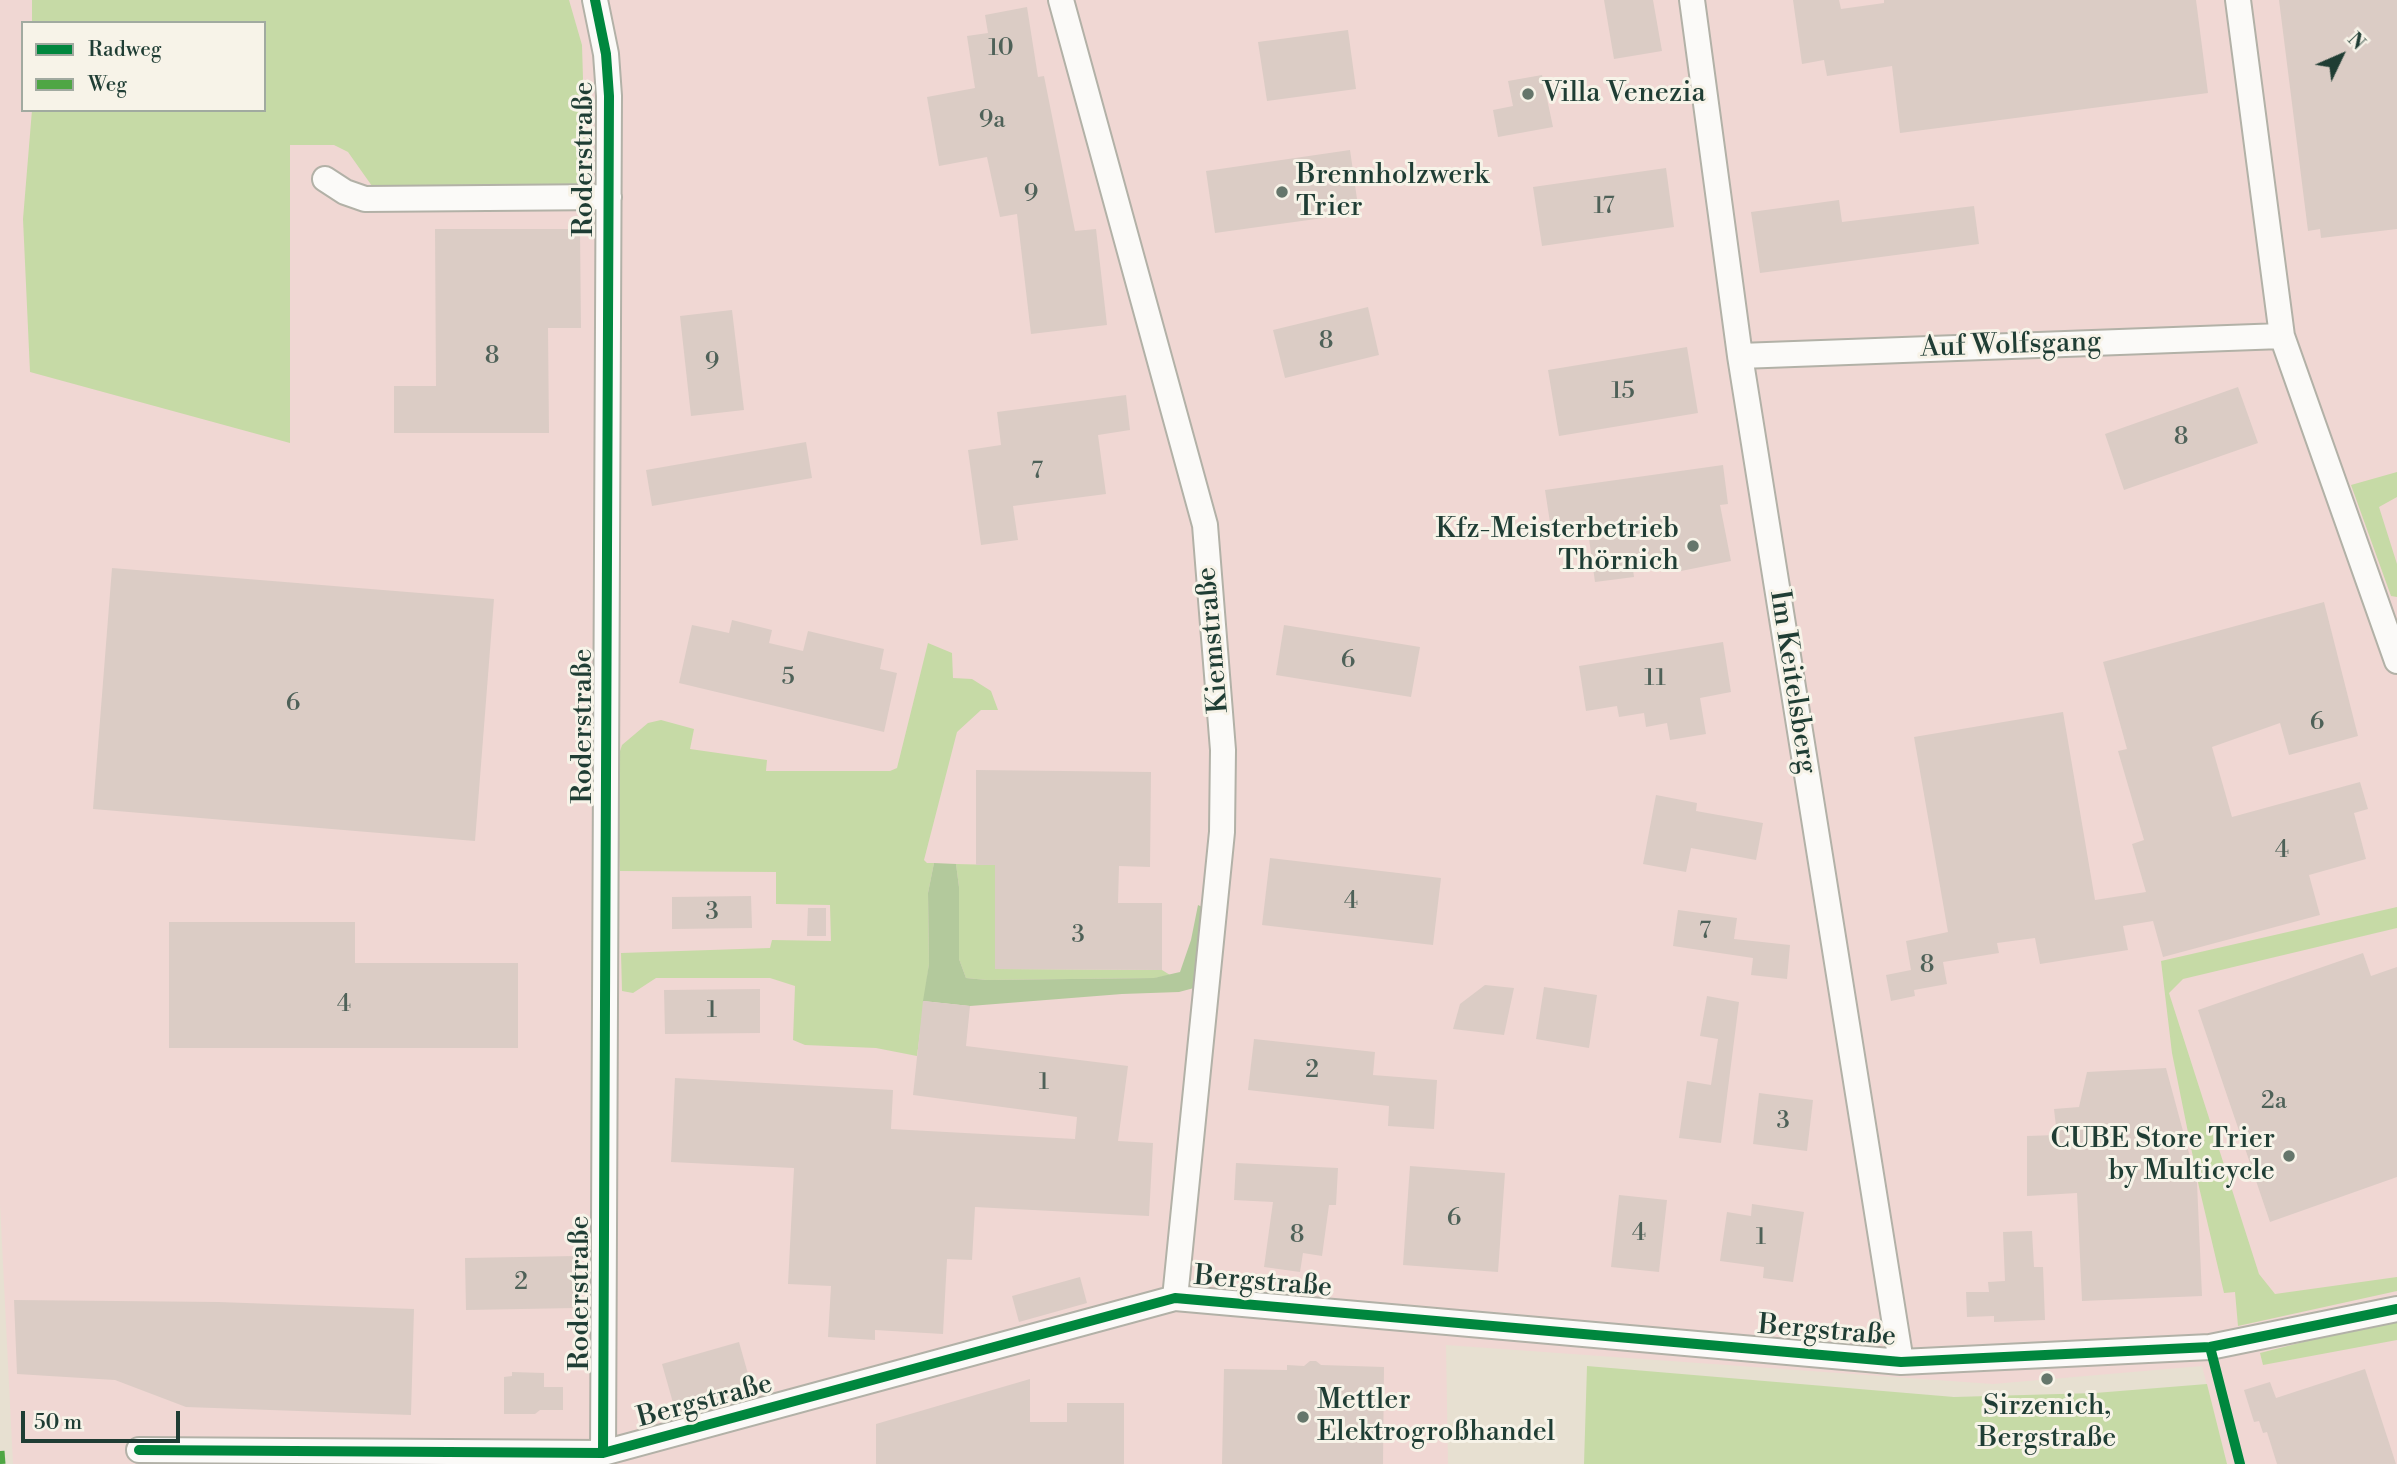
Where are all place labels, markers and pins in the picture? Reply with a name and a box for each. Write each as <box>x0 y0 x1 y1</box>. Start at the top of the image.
place label: Villa Venezia <box>1542 77 1706 111</box>
marker: Villa Venezia <box>1520 86 1536 102</box>
place label: Brennholzwerk Trier <box>1296 159 1489 225</box>
marker: Brennholzwerk Trier <box>1274 184 1290 200</box>
place label: Kfz-Meisterbetrieb Thörnich <box>1436 513 1679 579</box>
marker: Kfz-Meisterbetrieb Thörnich <box>1685 538 1701 554</box>
place label: CUBE Store Trier by Multicycle <box>2051 1123 2275 1189</box>
marker: CUBE Store Trier by Multicycle <box>2281 1148 2297 1164</box>
marker: Sirzenich, Bergstraße <box>2039 1371 2055 1387</box>
place label: Mettler Elektrogroßhandel <box>1317 1384 1555 1450</box>
place label: Sirzenich, Bergstraße <box>1978 1390 2116 1456</box>
marker: Mettler Elektrogroßhandel <box>1295 1409 1311 1425</box>

